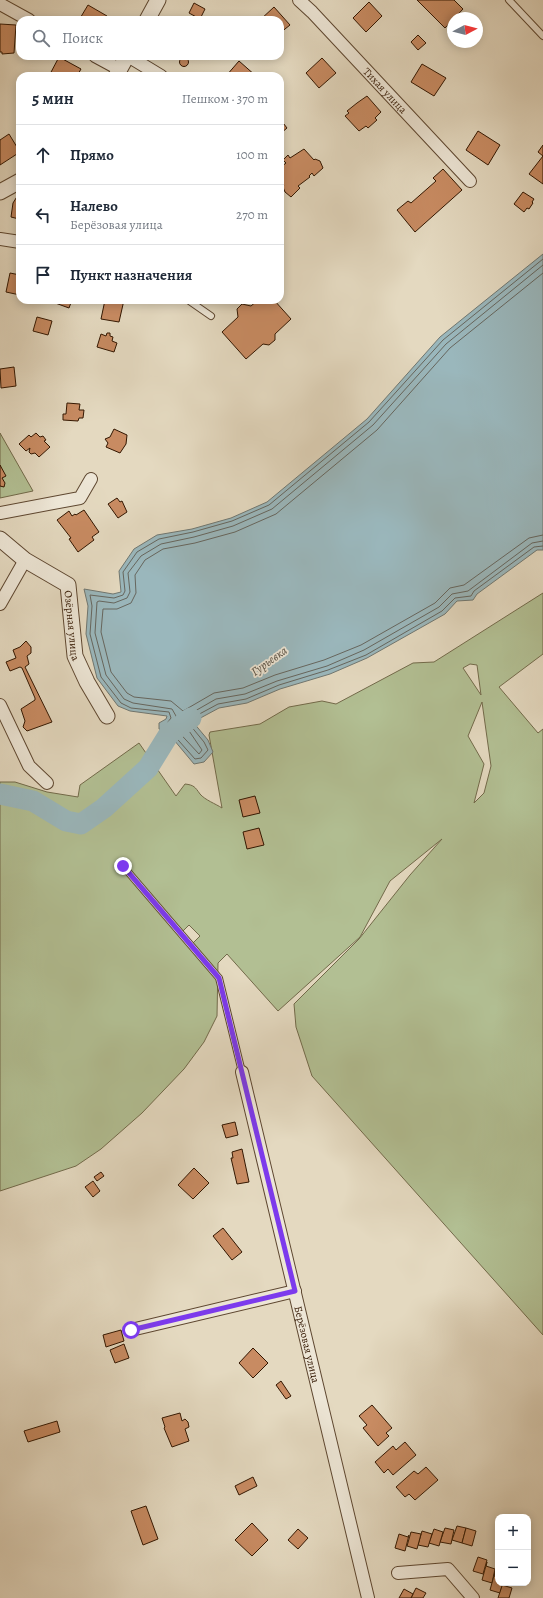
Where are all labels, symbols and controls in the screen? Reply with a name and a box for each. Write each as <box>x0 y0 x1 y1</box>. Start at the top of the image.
north arrow <box>447 12 483 48</box>
search box <box>16 16 284 60</box>
icon: search <box>30 27 52 49</box>
text: Поиск <box>62 28 103 48</box>
street label: Тихая улица <box>360 64 411 118</box>
text: 5 мин <box>32 87 74 110</box>
text: Пешком · 370 m <box>182 90 268 107</box>
icon: ahead <box>32 144 54 166</box>
text: Прямо <box>70 145 114 165</box>
text: 100 m <box>236 146 268 163</box>
text: Налево <box>70 196 118 216</box>
icon: left <box>32 204 54 226</box>
text: 270 m <box>236 206 268 223</box>
text: Берёзовая улица <box>70 216 163 233</box>
icon: arrive <box>32 264 54 286</box>
text: Пункт назначения <box>70 265 192 285</box>
street label: Озёрная улица <box>61 590 84 664</box>
water label: Гурьевка <box>248 642 291 680</box>
route end <box>114 857 132 875</box>
street label: Берёзовая улица <box>290 1304 323 1385</box>
route start <box>122 1321 140 1339</box>
map controls <box>495 1514 531 1586</box>
button: + <box>495 1514 531 1550</box>
button: − <box>495 1550 531 1586</box>

